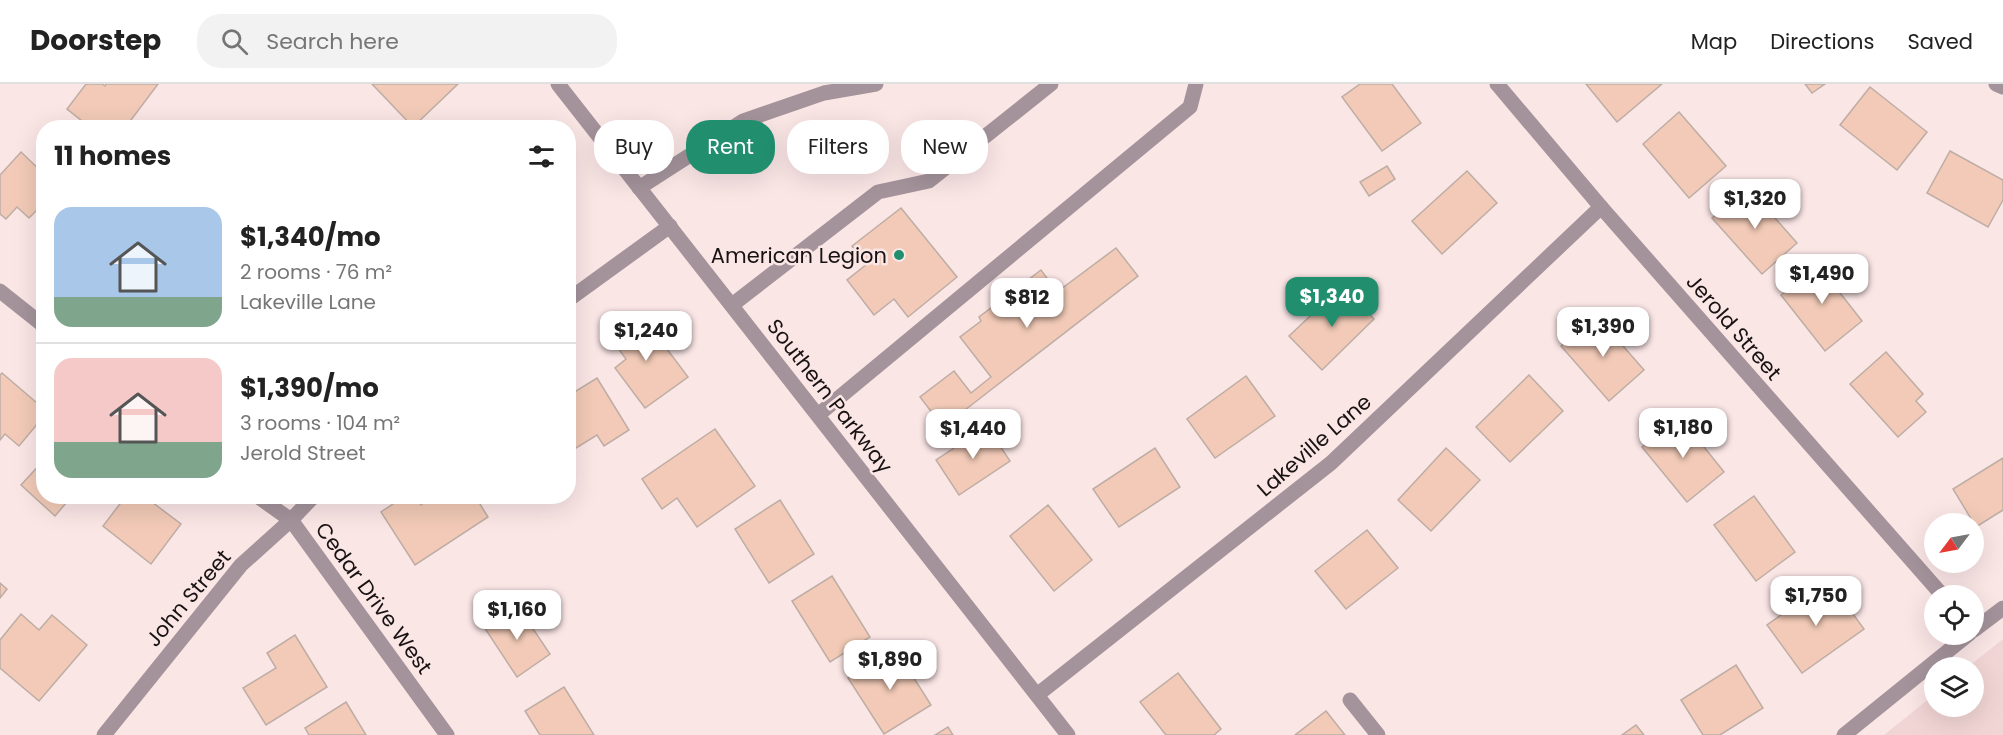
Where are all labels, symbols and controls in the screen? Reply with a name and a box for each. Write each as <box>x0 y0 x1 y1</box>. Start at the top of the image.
search box <box>197 14 617 68</box>
text: Doorstep <box>30 21 161 60</box>
icon: search <box>218 25 251 58</box>
text: Search here <box>266 26 399 57</box>
text: Map <box>1691 27 1737 56</box>
text: Directions <box>1770 27 1874 56</box>
text: Saved <box>1907 27 1973 56</box>
chip: Buy <box>594 120 674 174</box>
chip: Rent <box>686 120 775 174</box>
chip: Filters <box>787 120 889 174</box>
chip: New <box>901 120 988 174</box>
text: 11 homes <box>54 138 171 174</box>
icon: filters <box>525 140 558 173</box>
pin: $1,320 <box>1706 179 1804 230</box>
text: $1,320 <box>1724 184 1786 212</box>
text: $1,340/mo <box>240 219 381 255</box>
icon: home <box>102 231 174 303</box>
place label: American Legion <box>711 241 887 270</box>
marker: American Legion <box>892 248 906 262</box>
pin: $1,490 <box>1773 254 1871 305</box>
text: 2 rooms · 76 m² <box>240 258 392 286</box>
text: $1,490 <box>1789 259 1855 287</box>
street label: Jerold Street <box>1680 268 1788 386</box>
pin: $1,340 <box>1283 277 1381 328</box>
pin: $812 <box>991 278 1063 329</box>
text: $1,340 <box>1299 282 1365 310</box>
text: $812 <box>1004 283 1050 311</box>
text: Lakeville Lane <box>240 288 376 316</box>
pin: $1,390 <box>1554 307 1652 358</box>
pin: $1,240 <box>597 311 695 362</box>
text: $1,390 <box>1571 312 1635 340</box>
street label: Southern Parkway <box>761 313 900 479</box>
text: $1,240 <box>614 316 678 344</box>
text: $1,390/mo <box>240 370 379 406</box>
icon: home <box>102 382 174 454</box>
street label: Lakeville Lane <box>1251 387 1377 503</box>
pin: $1,180 <box>1634 408 1732 459</box>
text: 3 rooms · 104 m² <box>240 409 400 437</box>
pin: $1,440 <box>924 409 1022 460</box>
text: $1,180 <box>1653 413 1713 441</box>
text: $1,440 <box>940 414 1006 442</box>
text: Jerold Street <box>240 439 366 467</box>
north arrow <box>1924 513 1984 573</box>
map controls <box>1924 513 1984 717</box>
street label: Cedar Drive West <box>309 516 439 680</box>
street label: John Street <box>139 543 237 653</box>
pin: $1,750 <box>1767 576 1865 627</box>
text: $1,750 <box>1784 581 1848 609</box>
button: locate <box>1924 585 1984 645</box>
pin: $1,160 <box>468 590 566 641</box>
text: $1,160 <box>487 595 547 623</box>
pin: $1,890 <box>841 640 939 691</box>
text: $1,890 <box>858 645 922 673</box>
button: layers <box>1924 657 1984 717</box>

